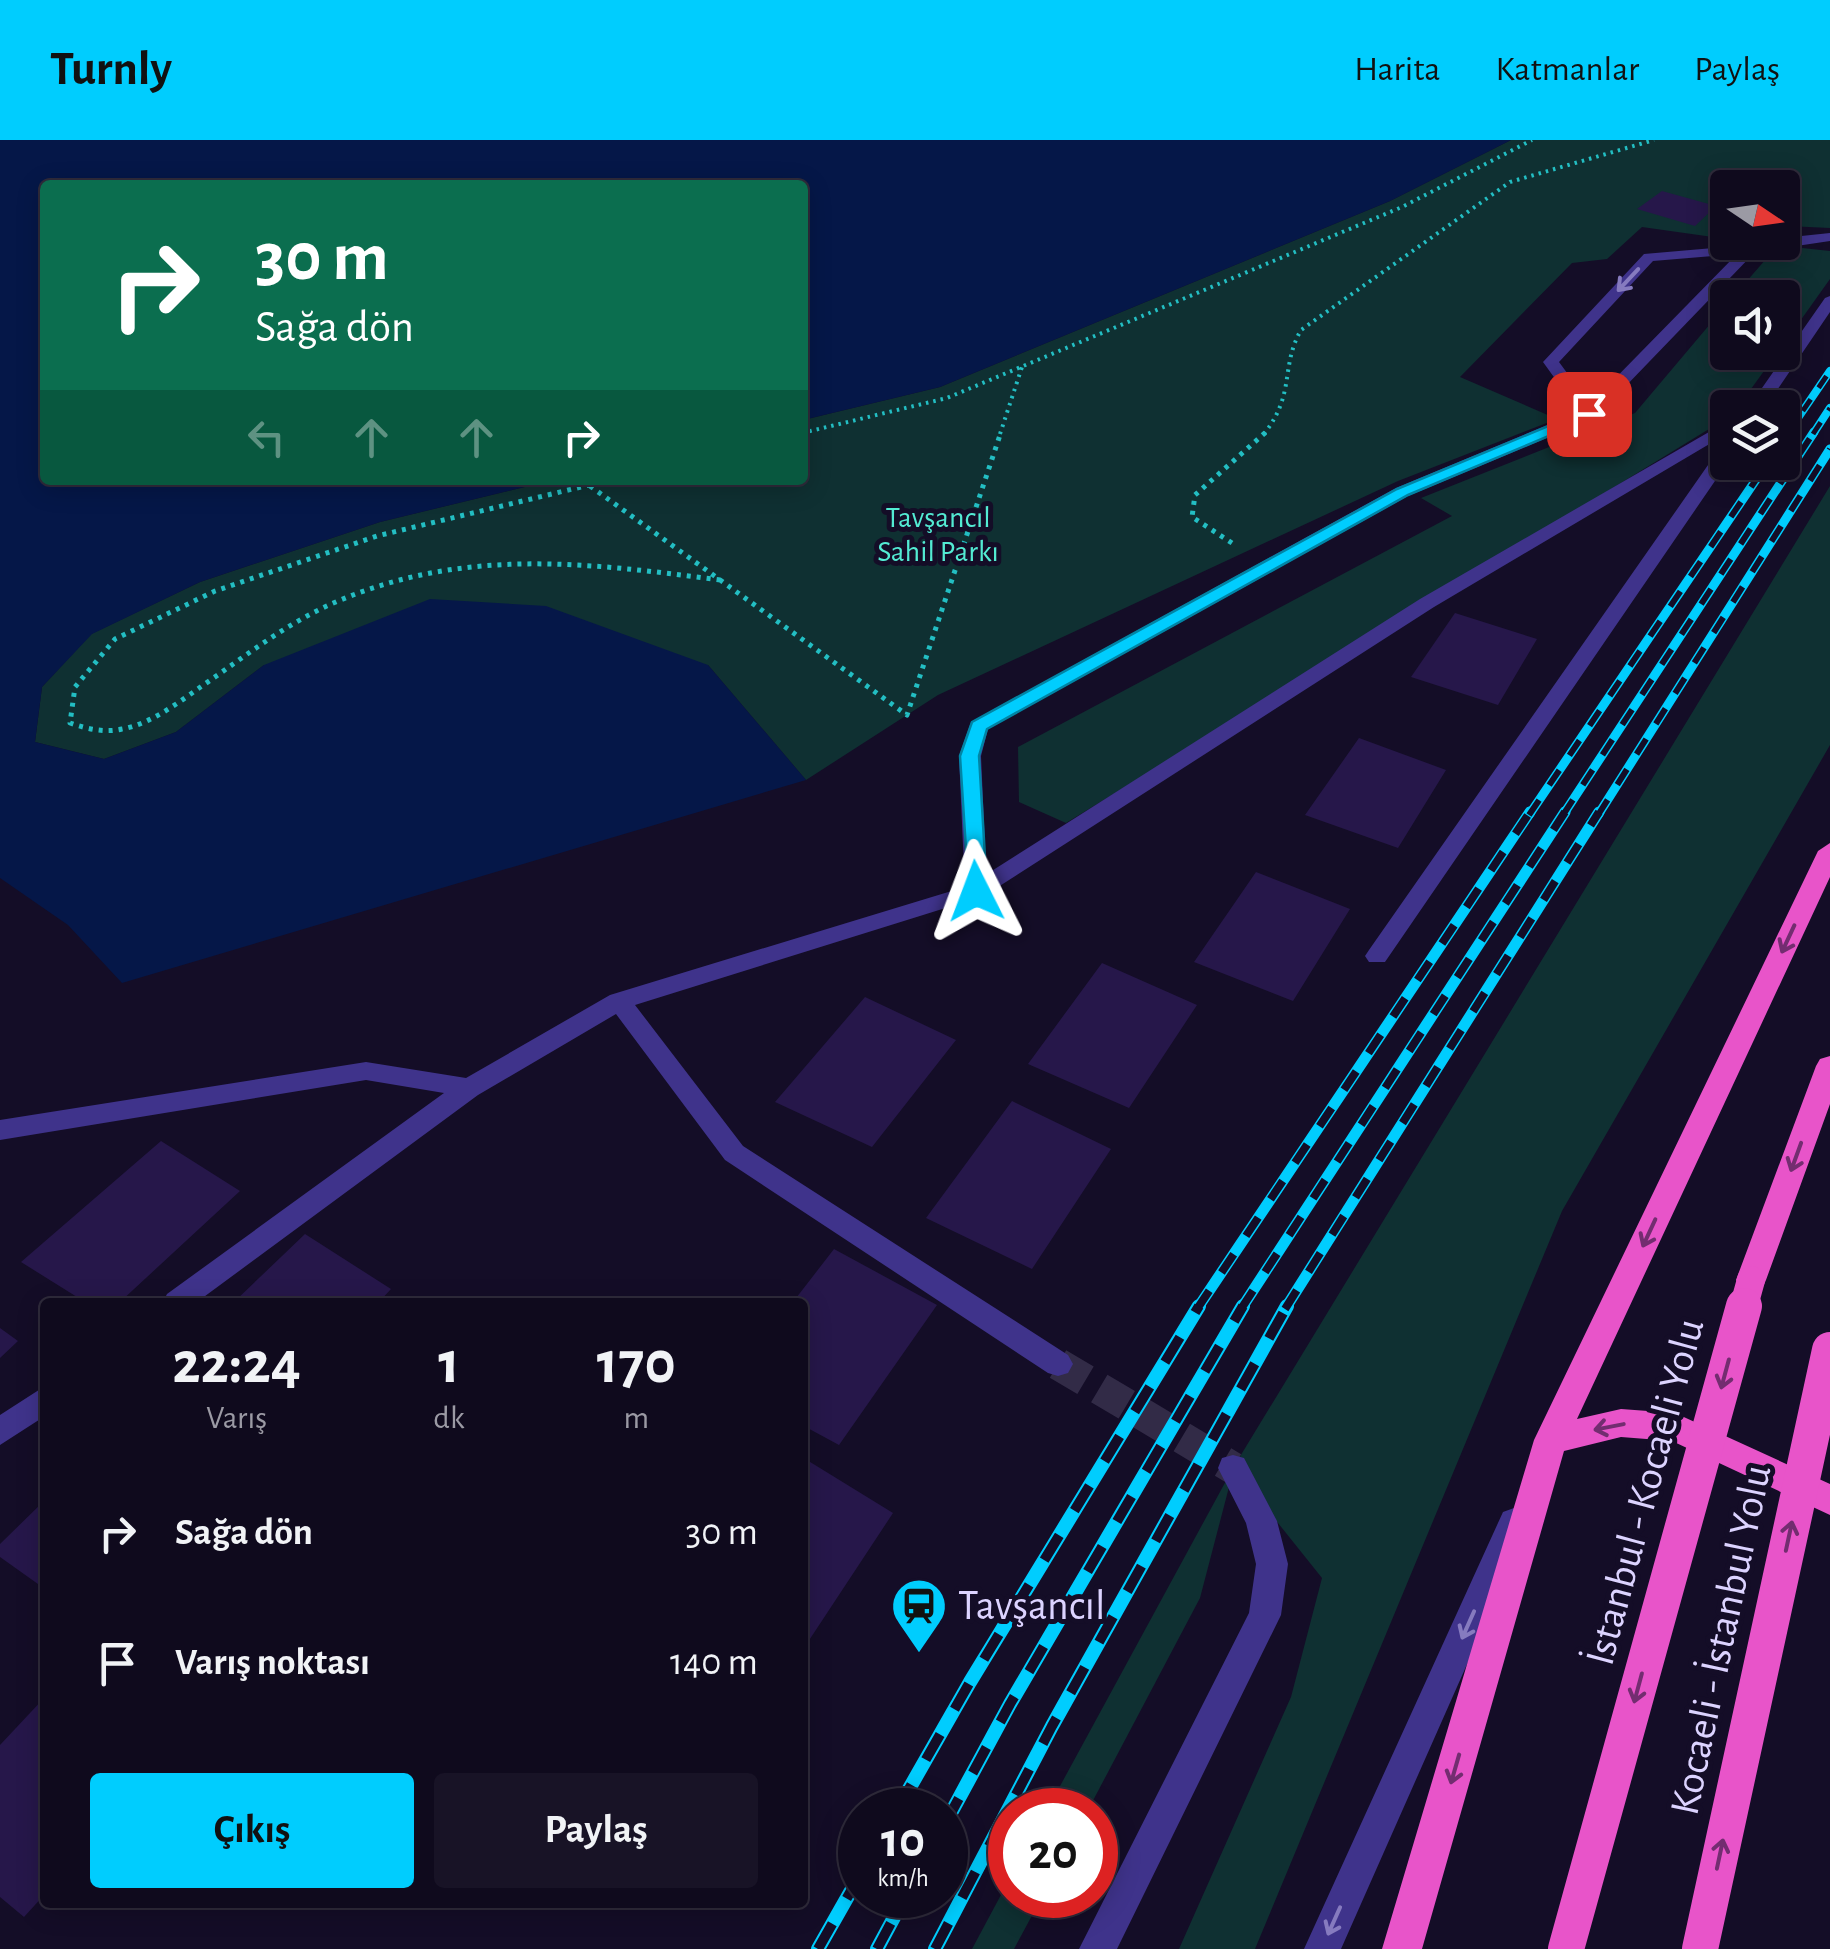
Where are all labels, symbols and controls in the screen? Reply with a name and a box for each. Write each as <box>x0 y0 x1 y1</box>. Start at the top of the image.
text: Turnly <box>50 46 172 94</box>
text: Harita <box>1354 52 1441 87</box>
text: Katmanlar <box>1496 52 1639 87</box>
text: Paylaş <box>1694 52 1780 87</box>
north arrow <box>1710 170 1800 260</box>
map controls <box>1710 170 1800 480</box>
icon: right <box>90 220 220 350</box>
text: 30 m <box>255 223 389 293</box>
one-way arrow <box>1616 267 1640 291</box>
button: sound <box>1710 280 1800 370</box>
text: Sağa dön <box>255 305 414 350</box>
pin <box>1547 372 1632 457</box>
icon: arrive <box>1562 387 1617 442</box>
button: layers <box>1710 390 1800 480</box>
icon: left <box>239 410 294 465</box>
icon: ahead <box>344 410 399 465</box>
icon: ahead <box>449 410 504 465</box>
icon: right <box>554 410 609 465</box>
park label: Tavşancıl Sahil Parkı <box>877 503 999 567</box>
position arrow <box>924 839 1028 943</box>
one-way arrow <box>1778 923 1797 953</box>
one-way arrow <box>1786 1141 1804 1172</box>
one-way arrow <box>1639 1217 1658 1247</box>
street label: İstanbul - Kocaeli Yolu <box>1577 1314 1711 1670</box>
text: 22:24 <box>172 1334 301 1394</box>
text: 1 <box>438 1334 460 1394</box>
text: 170 <box>597 1334 676 1394</box>
one-way arrow <box>1715 1358 1733 1390</box>
text: Varış <box>206 1402 267 1434</box>
text: dk <box>433 1402 465 1434</box>
text: m <box>623 1402 649 1434</box>
one-way arrow <box>1594 1418 1626 1437</box>
street label: Kocaeli - İstanbul Yolu <box>1661 1461 1779 1819</box>
icon: right <box>90 1506 145 1561</box>
text: Sağa dön <box>175 1514 313 1552</box>
text: 30 m <box>686 1514 758 1552</box>
one-way arrow <box>1781 1521 1800 1553</box>
station icon: Tavşancıl <box>889 1576 949 1655</box>
place label: Tavşancıl <box>958 1585 1105 1627</box>
one-way arrow <box>1458 1609 1476 1640</box>
icon: arrive <box>90 1636 145 1691</box>
text: Varış noktası <box>175 1644 370 1682</box>
text: 140 m <box>670 1644 758 1682</box>
one-way arrow <box>1628 1671 1646 1703</box>
one-way arrow <box>1445 1752 1463 1784</box>
button: Çıkış <box>90 1773 414 1888</box>
button: Paylaş <box>434 1773 758 1888</box>
speed limit sign: 20 <box>988 1788 1118 1918</box>
text: 10 <box>881 1816 925 1866</box>
one-way arrow <box>1712 1839 1731 1871</box>
text: km/h <box>877 1866 929 1891</box>
one-way arrow <box>1324 1905 1342 1936</box>

